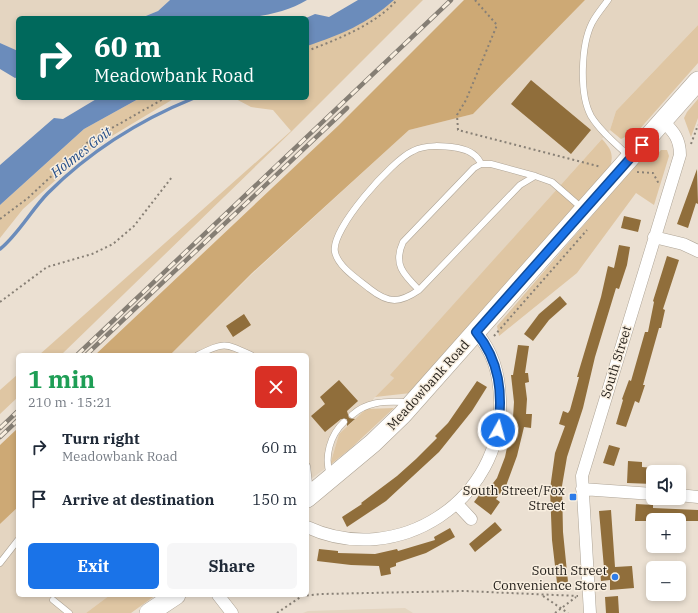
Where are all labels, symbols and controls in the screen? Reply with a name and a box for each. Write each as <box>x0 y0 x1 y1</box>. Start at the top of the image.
text: 60 m <box>94 28 161 65</box>
icon: right <box>28 32 80 84</box>
text: Meadowbank Road <box>94 64 254 87</box>
water label: Holmes Goit <box>46 122 116 182</box>
pin <box>625 128 659 162</box>
icon: arrive <box>631 134 653 156</box>
street label: South Street <box>597 323 635 400</box>
street label: Meadowbank Road <box>383 336 473 434</box>
text: 1 min <box>28 363 95 395</box>
button: close <box>255 366 297 408</box>
text: 210 m · 15:21 <box>28 394 112 411</box>
position arrow <box>477 409 519 451</box>
text: Turn right <box>62 429 140 448</box>
icon: right <box>28 436 50 458</box>
text: 60 m <box>261 438 297 457</box>
text: Meadowbank Road <box>62 448 178 465</box>
map controls <box>646 465 686 601</box>
button: sound <box>646 465 686 505</box>
place label: South Street/Fox Street <box>463 482 565 514</box>
icon: arrive <box>28 488 50 510</box>
text: Arrive at destination <box>62 490 214 509</box>
text: 150 m <box>252 490 297 509</box>
marker: South Street/Fox Street <box>568 492 578 502</box>
button: + <box>646 513 686 553</box>
button: Exit <box>28 543 159 589</box>
button: Share <box>167 543 297 589</box>
button: − <box>646 561 686 601</box>
place label: South Street Convenience Store <box>493 562 607 594</box>
marker: South Street Convenience Store <box>610 572 620 582</box>

